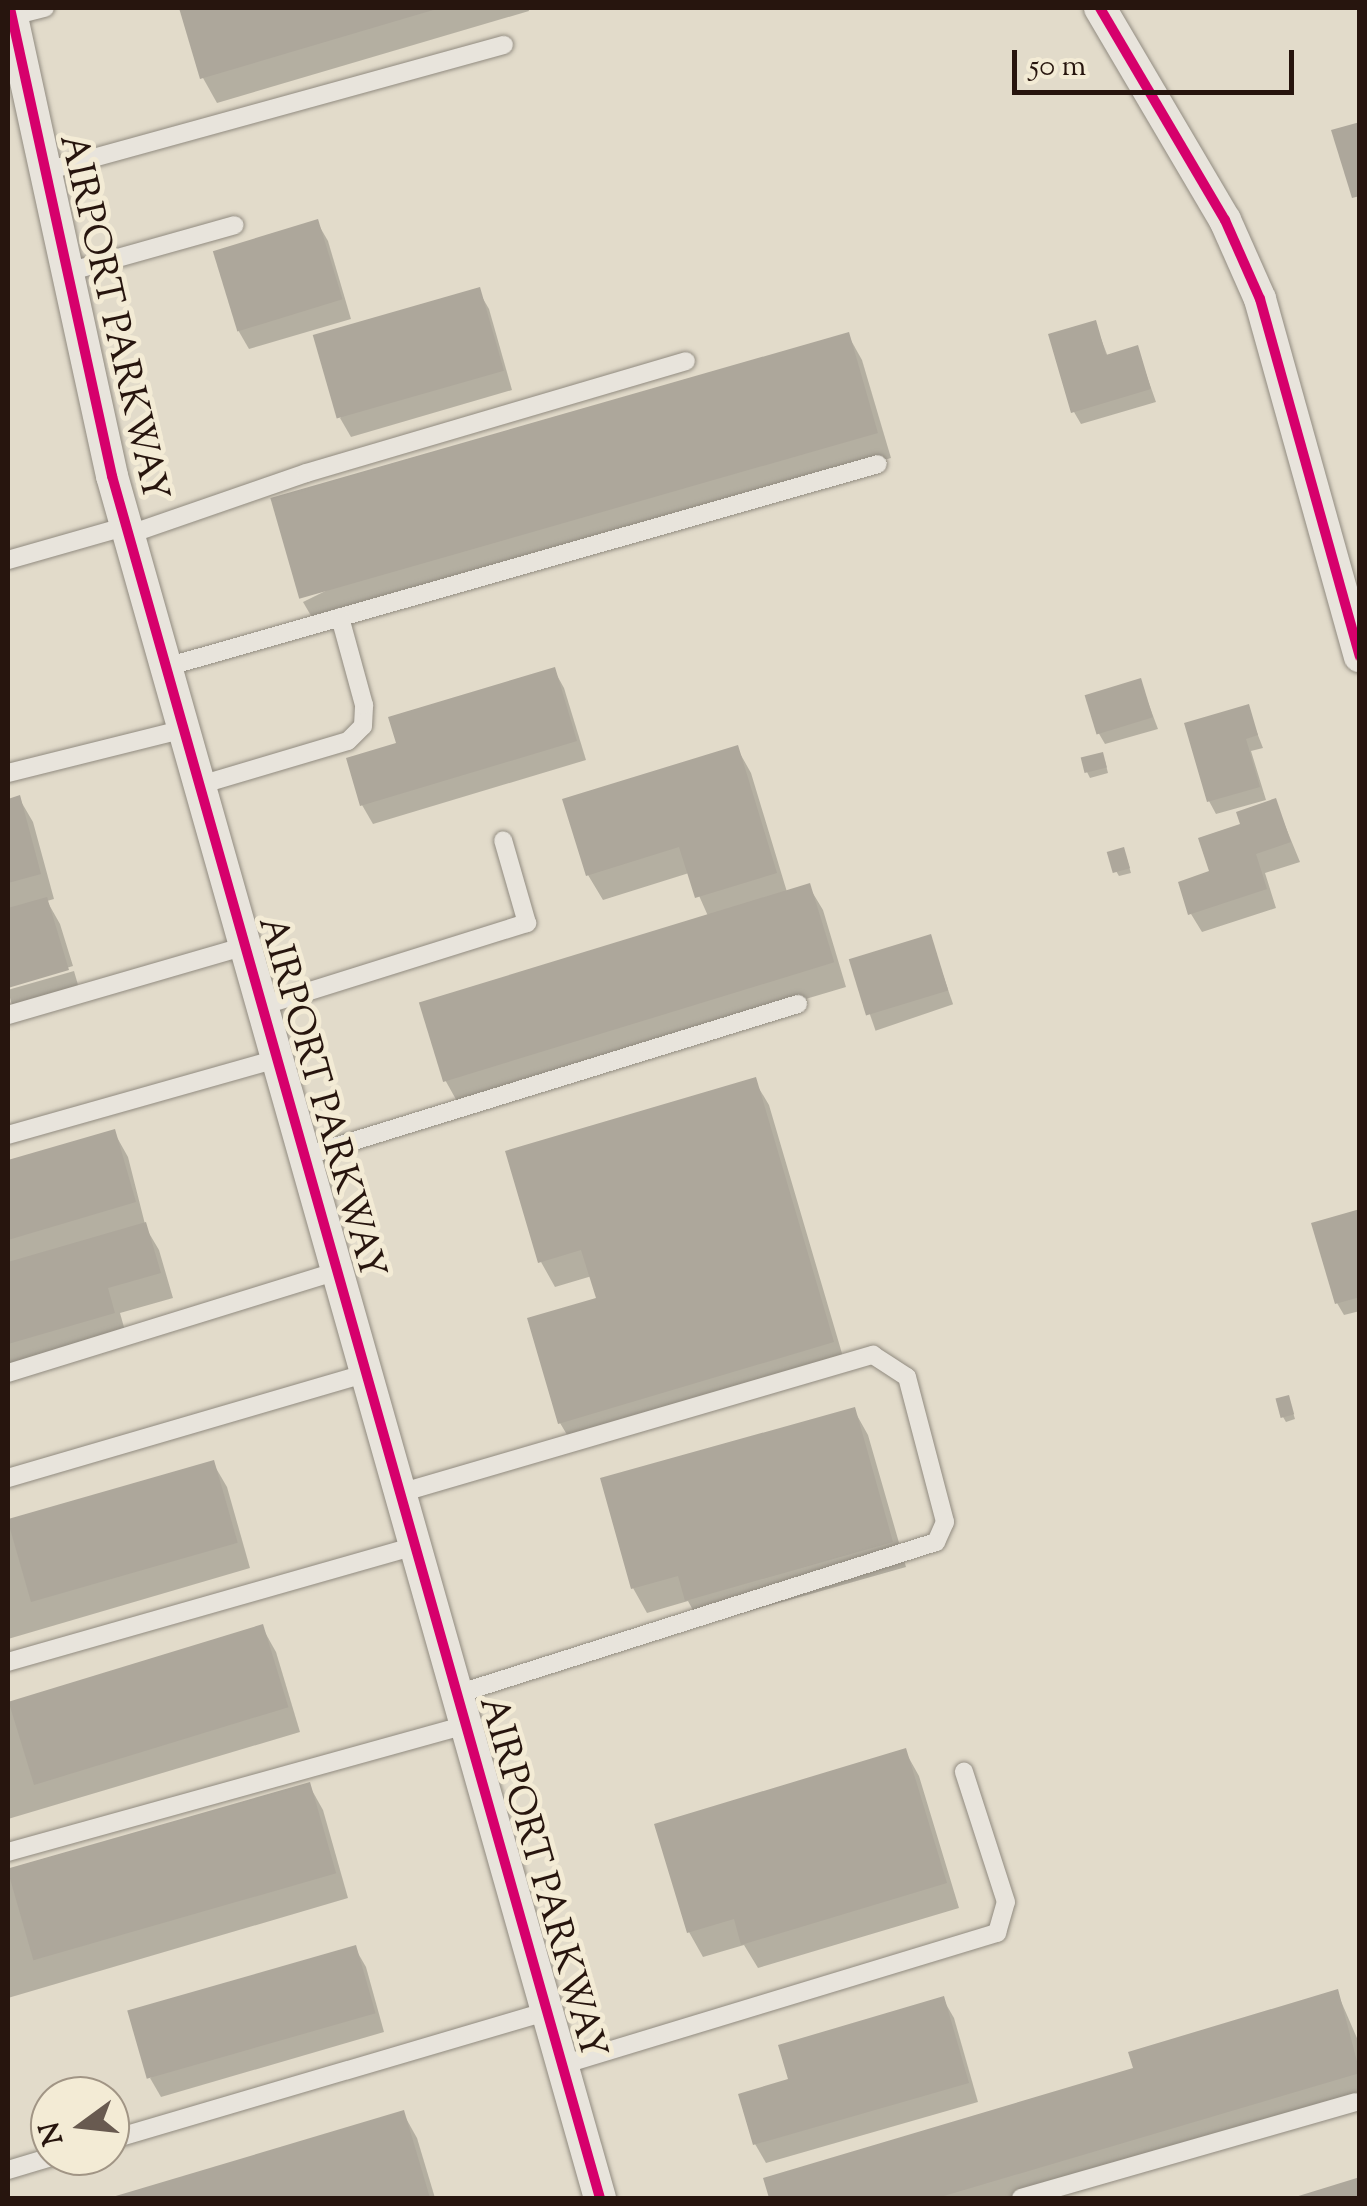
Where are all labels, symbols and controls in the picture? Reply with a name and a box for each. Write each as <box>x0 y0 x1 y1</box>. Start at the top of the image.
scale bar <box>1017 30 1300 92</box>
text: 50 m <box>1029 46 1086 89</box>
street label: AIRPORT PARKWAY <box>47 130 175 506</box>
street label: AIRPORT PARKWAY <box>245 911 393 1285</box>
street label: AIRPORT PARKWAY <box>466 1691 614 2065</box>
north arrow <box>30 2076 130 2176</box>
text: N <box>31 2117 75 2149</box>

